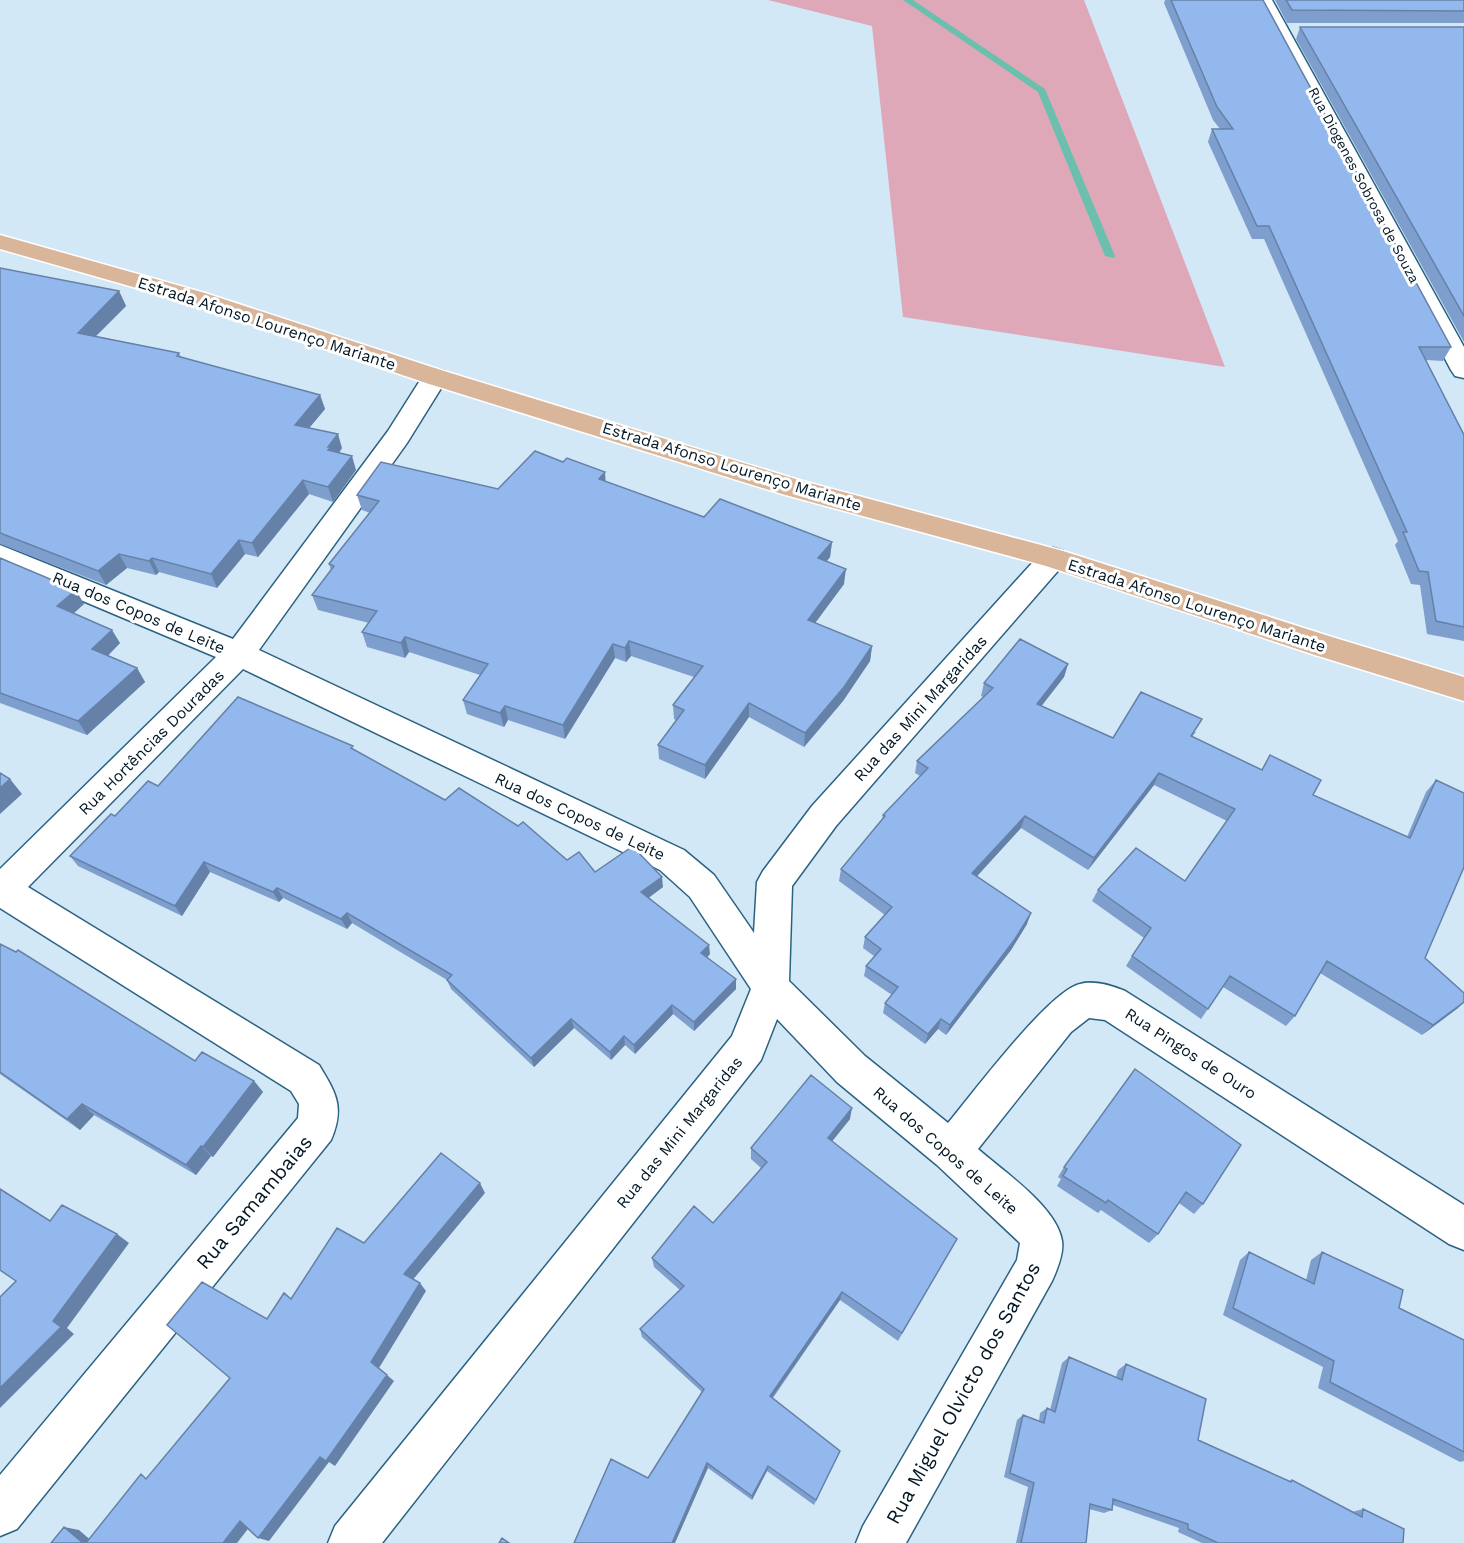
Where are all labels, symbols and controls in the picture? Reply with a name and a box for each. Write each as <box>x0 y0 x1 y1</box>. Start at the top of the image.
street label: Rua Diogenes Sobrosa de Souza <box>1305 84 1423 286</box>
street label: Estrada Afonso Lourenço Mariante <box>136 273 398 374</box>
street label: Estrada Afonso Lourenço Mariante <box>600 418 864 515</box>
street label: Estrada Afonso Lourenço Mariante <box>1066 555 1328 656</box>
street label: Rua dos Copos de Leite <box>50 567 228 657</box>
street label: Rua das Mini Margaridas <box>850 632 991 785</box>
street label: Rua Hortências Douradas <box>75 666 228 819</box>
street label: Rua dos Copos de Leite <box>492 769 668 864</box>
street label: Rua Pingos de Ouro <box>1121 1004 1260 1103</box>
street label: Rua das Mini Margaridas <box>612 1053 746 1212</box>
street label: Rua dos Copos de Leite <box>869 1082 1022 1218</box>
street label: Rua Samambaias <box>191 1130 317 1274</box>
street label: Rua Miguel Olvicto dos Santos <box>881 1258 1045 1528</box>

